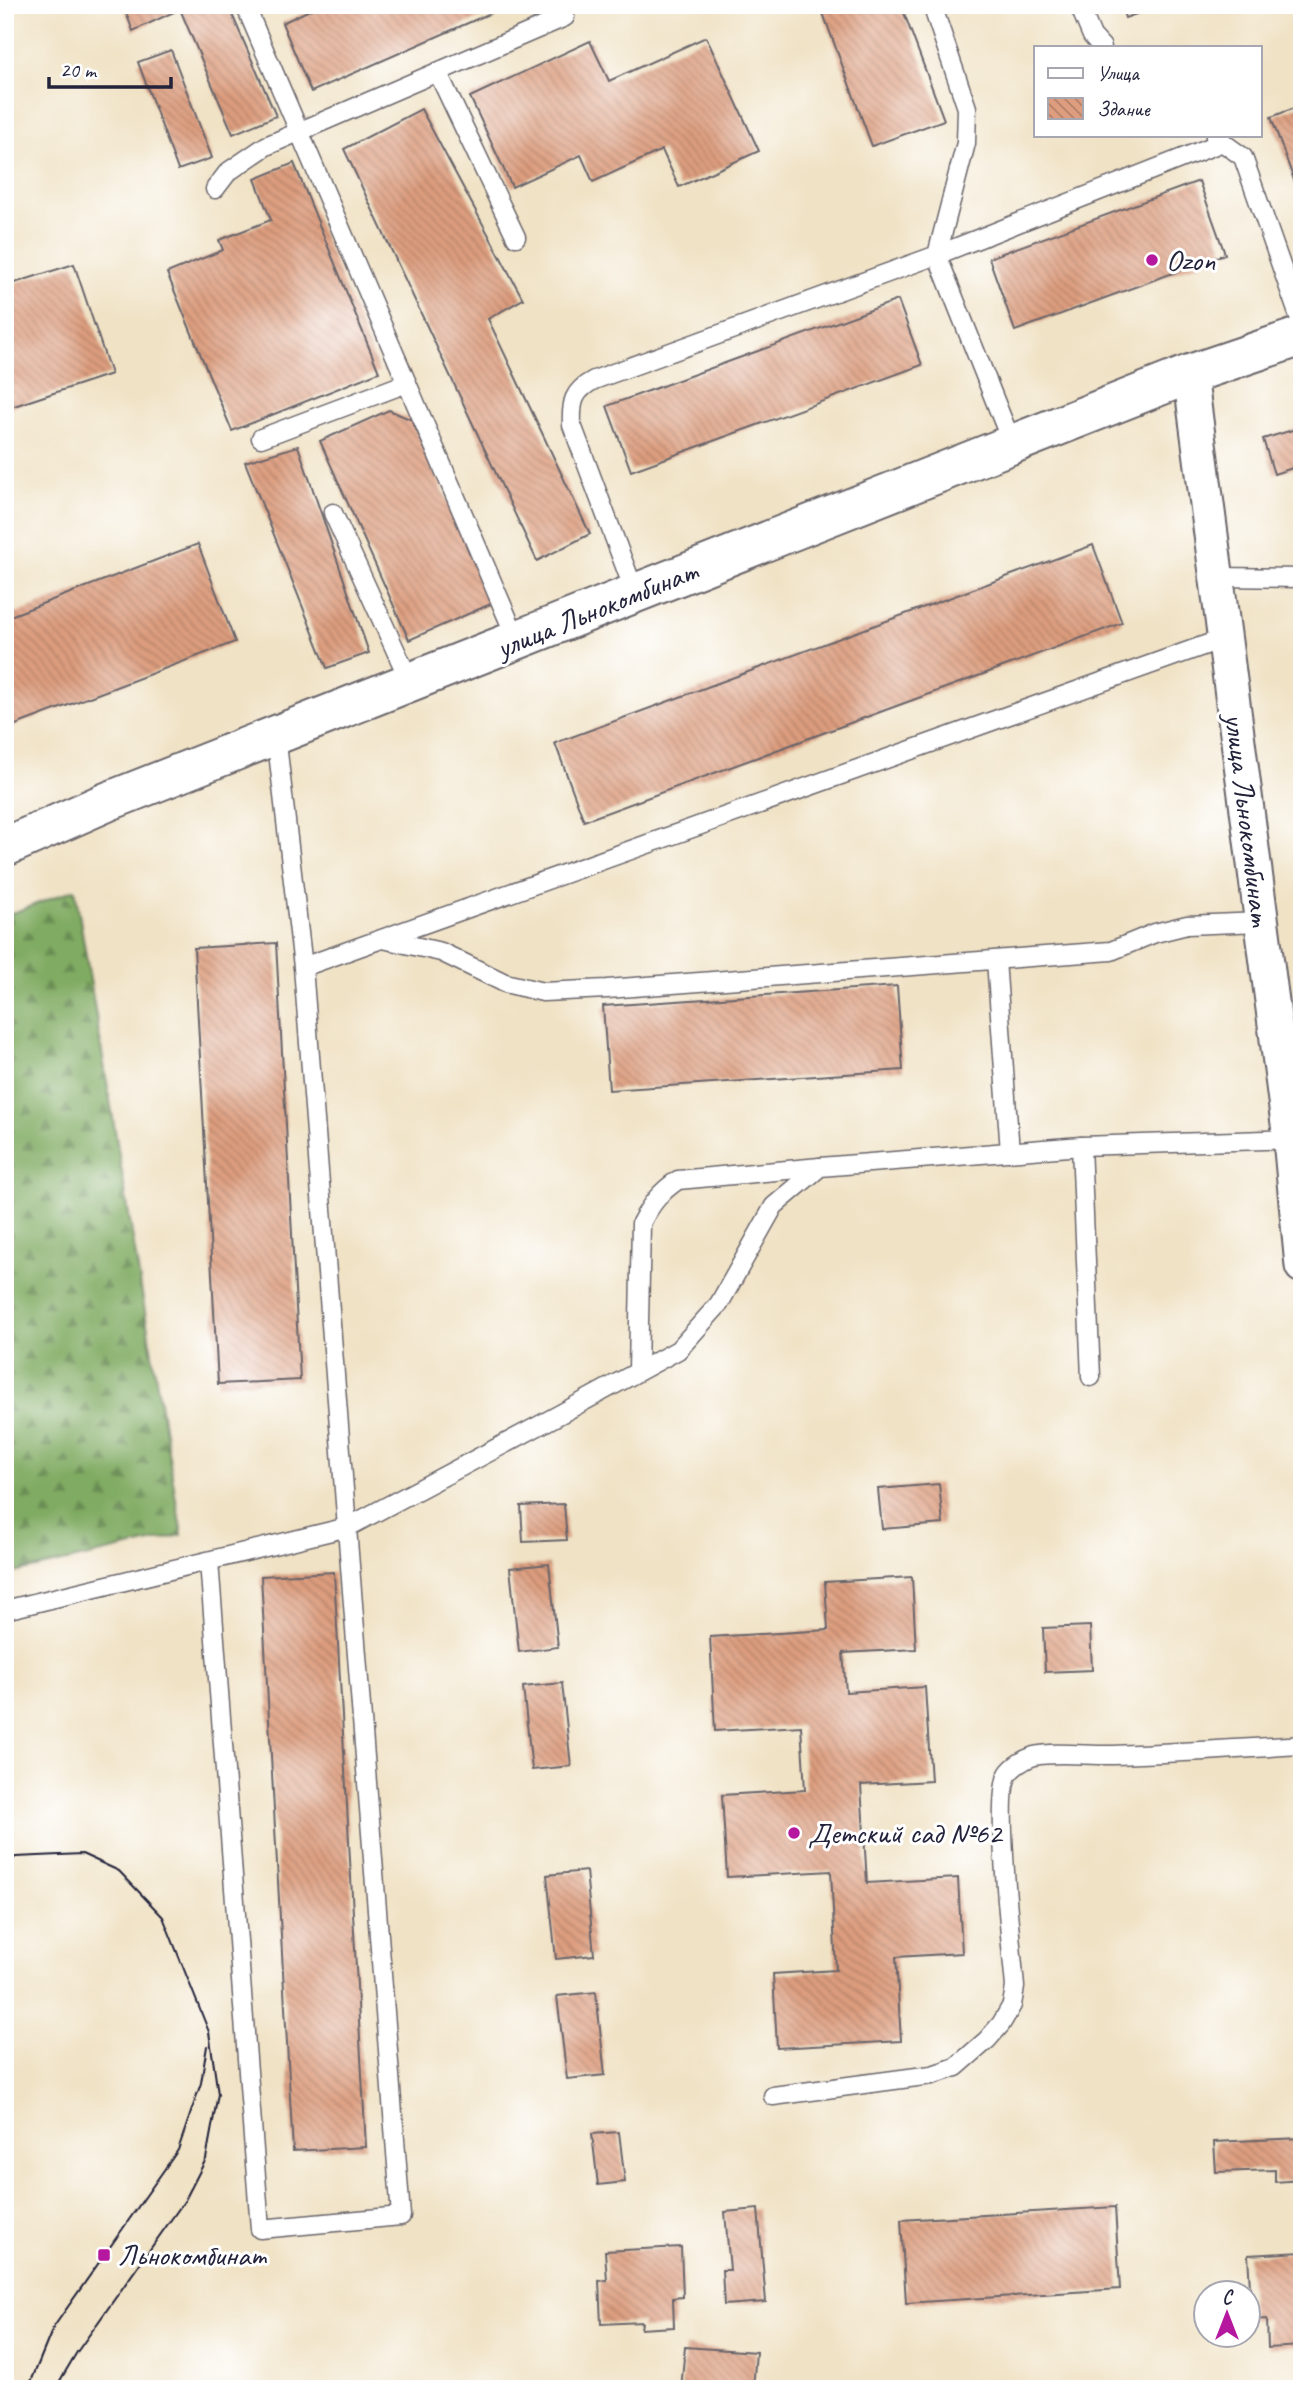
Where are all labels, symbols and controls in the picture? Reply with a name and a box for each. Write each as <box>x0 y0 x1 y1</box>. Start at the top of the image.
scale bar <box>49 46 172 90</box>
legend <box>1034 46 1262 136</box>
text: 20 m <box>60 57 98 83</box>
text: Улица <box>1097 60 1140 86</box>
text: Здание <box>1097 96 1151 122</box>
place label: Ozon <box>1166 241 1216 279</box>
marker: Ozon <box>1144 252 1160 268</box>
street label: улица Льнокомбинат <box>489 551 705 667</box>
street label: улица Льнокомбинат <box>1216 709 1280 930</box>
place label: Детский сад №62 <box>808 1814 1004 1852</box>
marker: Детский сад №62 <box>786 1825 802 1841</box>
place label: Льнокомбинат <box>118 2236 268 2274</box>
marker: Льнокомбинат <box>96 2247 112 2263</box>
north arrow <box>1192 2278 1262 2348</box>
text: С <box>1222 2286 1234 2310</box>

